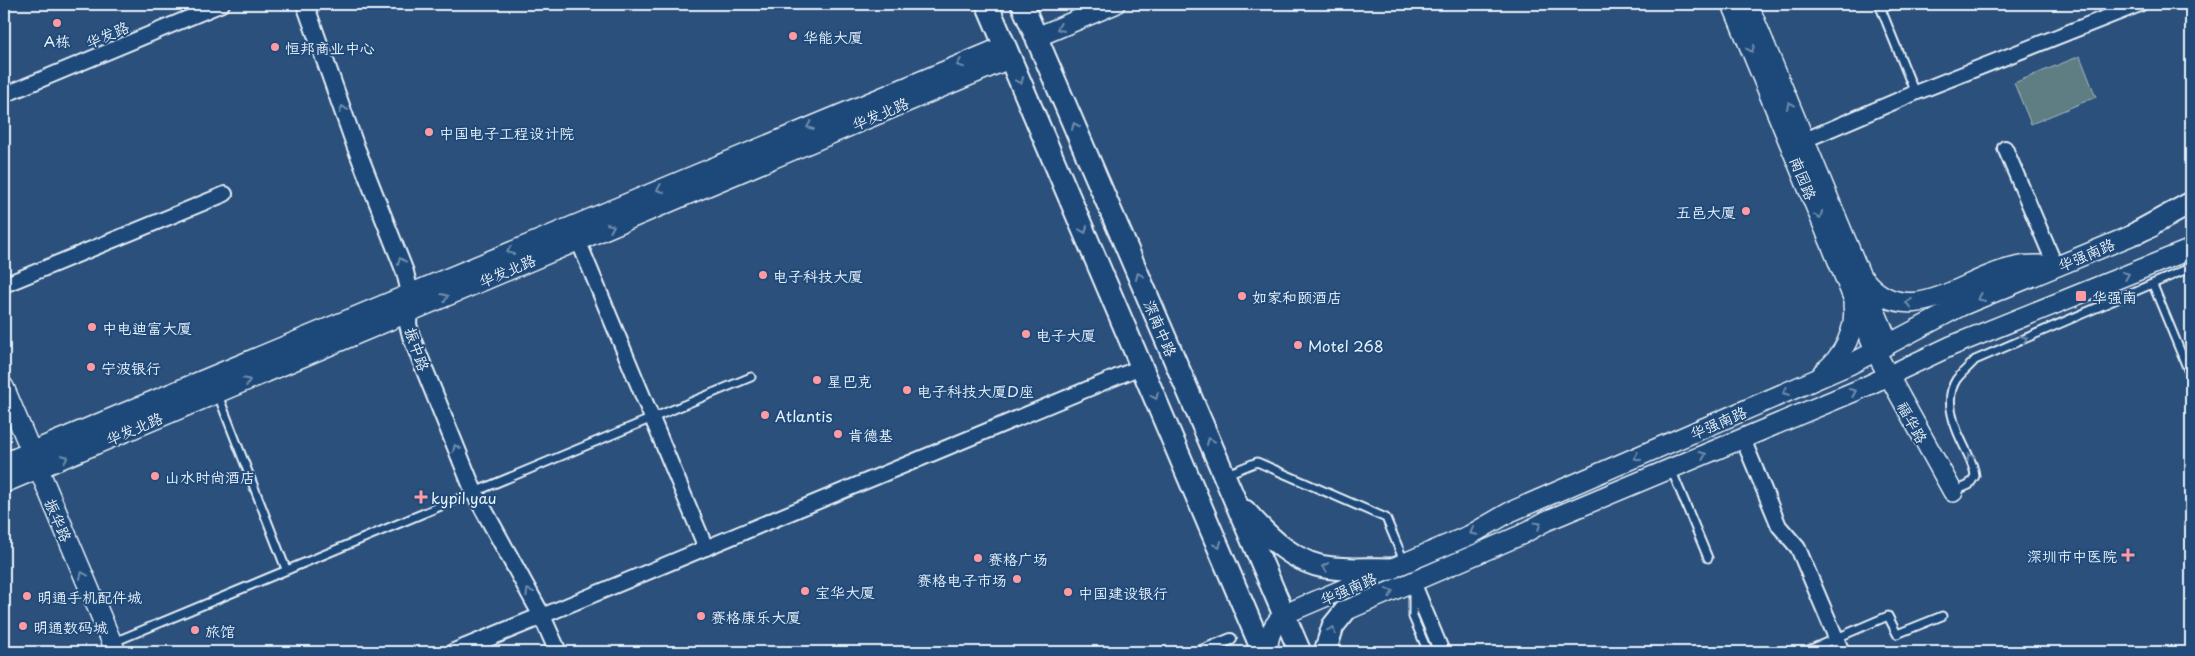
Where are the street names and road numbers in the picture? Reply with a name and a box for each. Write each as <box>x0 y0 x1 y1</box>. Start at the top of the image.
street label: 华发路 <box>82 15 132 53</box>
street label: 华发北路 <box>848 91 912 135</box>
street label: 南园路 <box>1785 153 1823 203</box>
street label: 华强南路 <box>2054 232 2118 276</box>
street label: 华发北路 <box>475 248 539 292</box>
street label: 深南中路 <box>1139 296 1183 360</box>
street label: 振中路 <box>400 324 436 374</box>
street label: 福华路 <box>1892 397 1934 447</box>
street label: 华强南路 <box>1686 400 1750 444</box>
street label: 华发北路 <box>102 406 166 450</box>
street label: 振华路 <box>40 495 78 545</box>
street label: 华强南路 <box>1316 566 1380 610</box>

